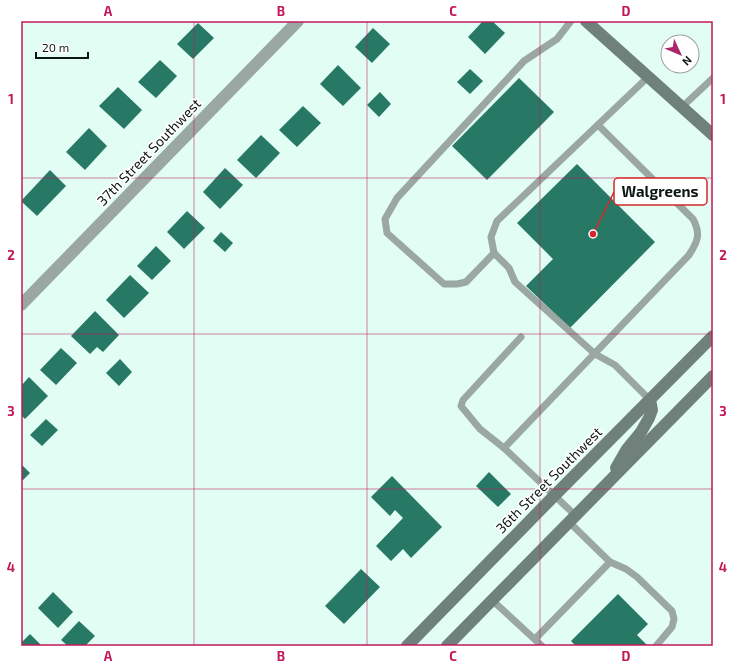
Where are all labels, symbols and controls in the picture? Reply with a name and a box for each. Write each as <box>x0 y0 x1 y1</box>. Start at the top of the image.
text: A <box>104 3 113 19</box>
text: B <box>277 3 285 19</box>
text: C <box>449 3 457 19</box>
text: D <box>622 3 631 19</box>
scale bar <box>36 34 88 60</box>
north arrow <box>660 34 700 74</box>
text: 20 m <box>42 40 69 54</box>
text: N <box>680 54 695 69</box>
text: 1 <box>8 91 14 107</box>
text: 1 <box>720 91 726 107</box>
street label: 37th Street Southwest <box>93 95 204 209</box>
callout: Walgreens <box>614 178 707 205</box>
text: Walgreens <box>622 182 698 200</box>
text: 2 <box>7 247 15 263</box>
text: 2 <box>719 247 727 263</box>
text: 3 <box>7 403 15 419</box>
text: 3 <box>719 403 727 419</box>
street label: 36th Street Southwest <box>492 423 605 536</box>
text: 4 <box>7 559 15 575</box>
text: 4 <box>719 559 727 575</box>
text: A <box>104 648 113 664</box>
text: B <box>277 648 285 664</box>
text: C <box>449 648 457 664</box>
text: D <box>622 648 631 664</box>

